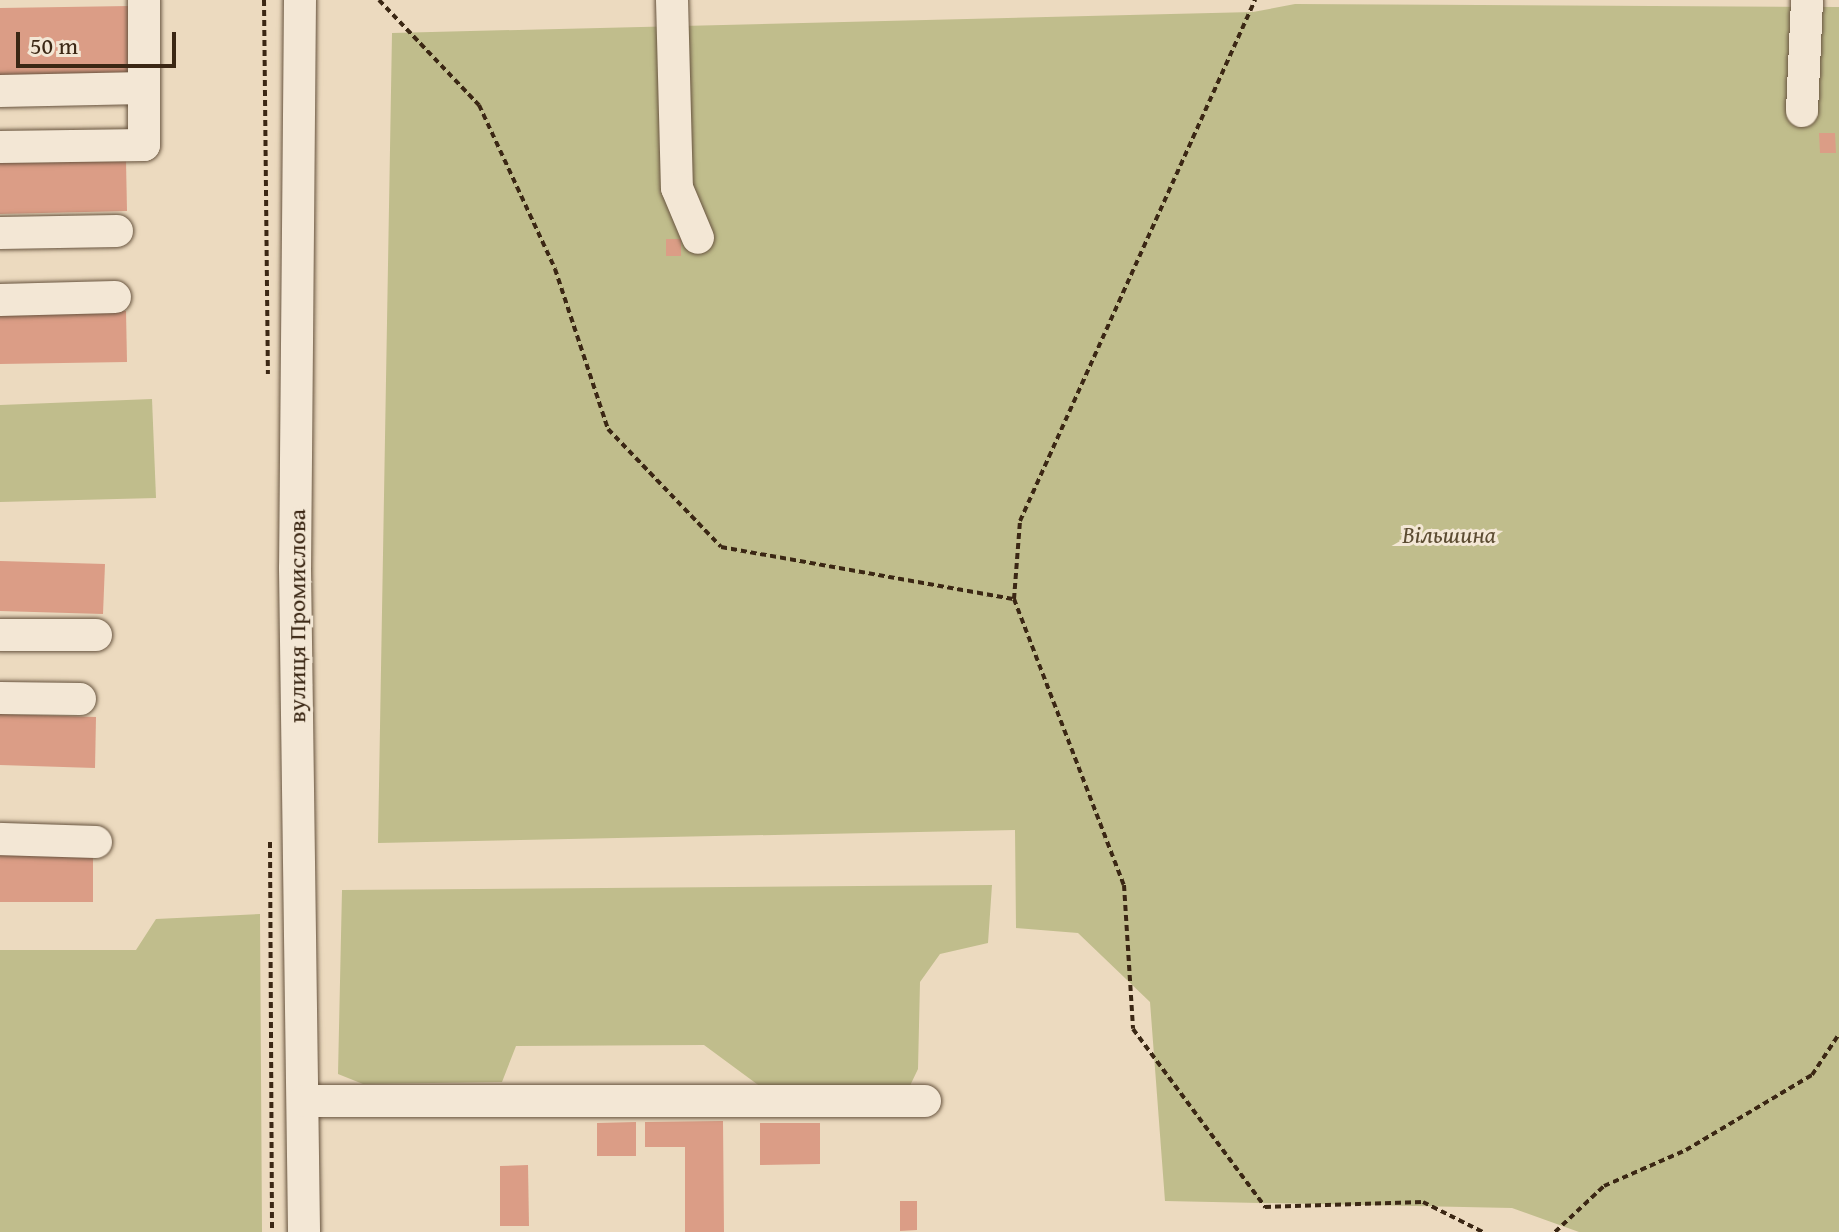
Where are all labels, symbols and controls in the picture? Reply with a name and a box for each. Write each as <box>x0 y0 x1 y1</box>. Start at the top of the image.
scale bar <box>20 16 180 66</box>
text: 50 m <box>30 28 78 63</box>
street label: вулиця Промислова <box>283 509 311 723</box>
park label: Вільшина <box>1402 521 1496 549</box>

